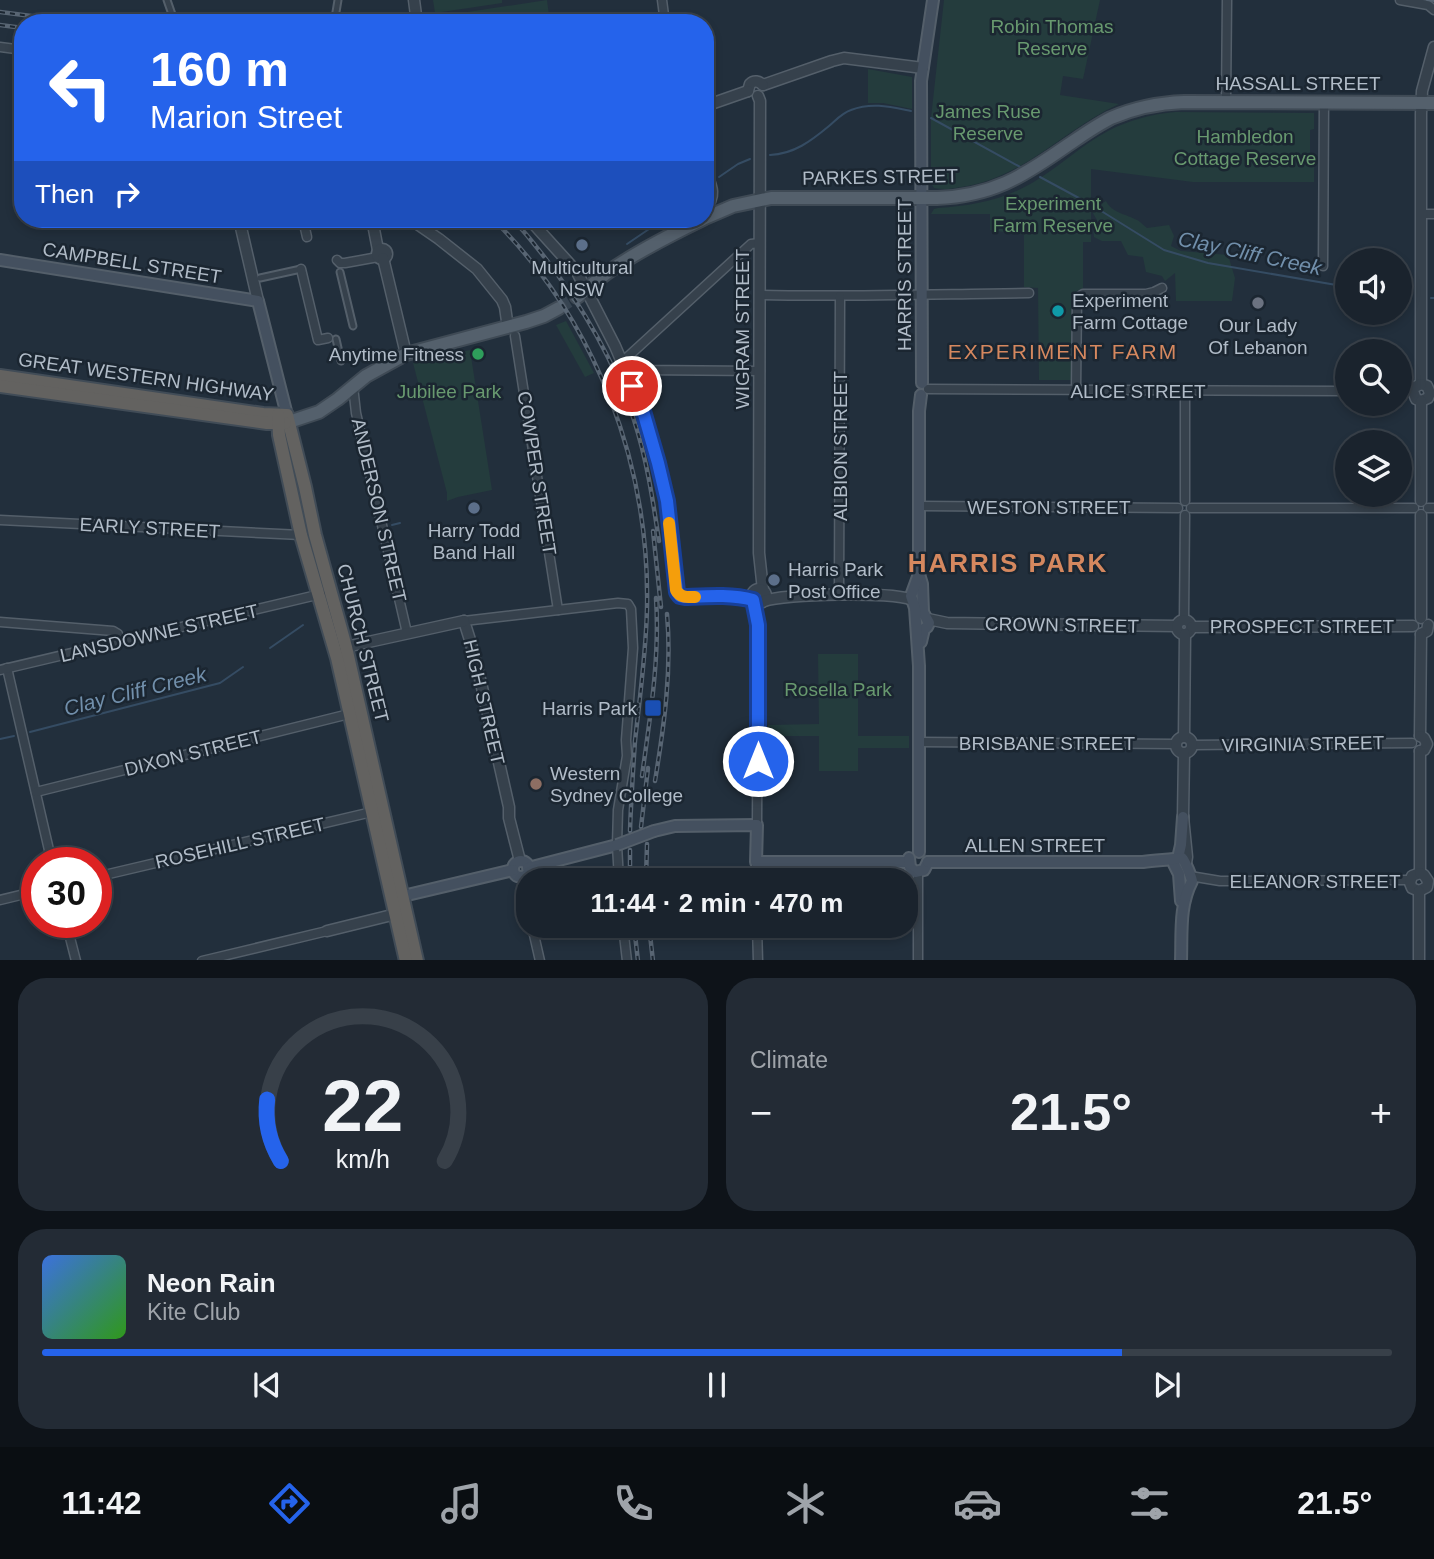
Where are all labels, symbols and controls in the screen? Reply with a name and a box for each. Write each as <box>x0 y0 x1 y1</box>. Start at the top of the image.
park label: Robin Thomas Reserve <box>990 16 1114 59</box>
icon: left <box>35 42 126 133</box>
text: 160 m <box>150 42 289 96</box>
street label: HASSALL STREET <box>1215 73 1381 94</box>
text: Marion Street <box>150 99 342 135</box>
park label: James Ruse Reserve <box>935 101 1041 144</box>
park label: Hambledon Cottage Reserve <box>1174 126 1316 169</box>
street label: PARKES STREET <box>802 165 959 189</box>
icon: right <box>108 175 146 213</box>
text: Then <box>35 179 94 209</box>
park label: Experiment Farm Reserve <box>993 193 1113 236</box>
street label: HARRIS STREET <box>894 199 915 351</box>
water label: Clay Cliff Creek <box>1176 227 1325 280</box>
marker: Multicultural NSW <box>574 237 590 253</box>
street label: CAMPBELL STREET <box>41 238 223 288</box>
street label: WIGRAM STREET <box>732 248 753 409</box>
map controls <box>1335 248 1412 507</box>
button: sound <box>1335 248 1412 325</box>
place label: Multicultural NSW <box>531 257 633 300</box>
place label: Experiment Farm Cottage <box>1072 290 1188 333</box>
marker: Our Lady Of Lebanon <box>1250 295 1266 311</box>
marker: Experiment Farm Cottage <box>1050 303 1066 319</box>
place label: Our Lady Of Lebanon <box>1208 315 1308 358</box>
button: search <box>1335 339 1412 416</box>
district label: EXPERIMENT FARM <box>948 340 1178 363</box>
place label: Anytime Fitness <box>329 344 464 365</box>
marker: Anytime Fitness <box>470 346 486 362</box>
street label: GREAT WESTERN HIGHWAY <box>17 349 275 405</box>
pin <box>602 356 662 416</box>
icon: arrive <box>613 367 651 405</box>
street label: ALBION STREET <box>830 371 851 521</box>
park label: Jubilee Park <box>397 381 502 402</box>
street label: ALICE STREET <box>1070 381 1206 402</box>
street label: COWPER STREET <box>514 390 560 557</box>
street label: ANDERSON STREET <box>348 416 410 604</box>
button: layers <box>1335 430 1412 507</box>
street label: WESTON STREET <box>967 497 1131 518</box>
marker: Harry Todd Band Hall <box>466 500 482 516</box>
street label: EARLY STREET <box>79 514 221 542</box>
place label: Harry Todd Band Hall <box>428 520 520 563</box>
district label: HARRIS PARK <box>908 548 1108 578</box>
place label: Harris Park Post Office <box>788 559 884 602</box>
street label: CHURCH STREET <box>333 562 393 725</box>
marker: Harris Park Post Office <box>766 572 782 588</box>
street label: LANSDOWNE STREET <box>58 600 260 666</box>
street label: CROWN STREET <box>985 613 1140 637</box>
street label: PROSPECT STREET <box>1210 616 1395 637</box>
street label: HIGH STREET <box>459 637 509 767</box>
water label: Clay Cliff Creek <box>61 662 210 720</box>
park label: Rosella Park <box>784 679 892 700</box>
place label: Harris Park <box>542 698 637 719</box>
marker: Harris Park <box>643 698 663 718</box>
position arrow <box>721 724 795 798</box>
street label: DIXON STREET <box>122 726 264 780</box>
street label: VIRGINIA STREET <box>1222 732 1385 756</box>
street label: BRISBANE STREET <box>959 733 1136 754</box>
place label: Western Sydney College <box>550 763 683 806</box>
marker: Western Sydney College <box>528 776 544 792</box>
street label: ROSEHILL STREET <box>153 813 327 873</box>
street label: ALLEN STREET <box>965 835 1106 856</box>
speed limit sign: 30 <box>21 847 112 938</box>
street label: ELEANOR STREET <box>1229 871 1401 892</box>
text: 11:44 · 2 min · 470 m <box>591 888 843 918</box>
text: Climate <box>750 1047 828 1073</box>
text: 22 <box>323 1065 403 1146</box>
text: 21.5° <box>1010 1083 1132 1141</box>
text: − <box>750 1092 772 1134</box>
text: + <box>1370 1092 1392 1134</box>
text: km/h <box>336 1144 390 1172</box>
text: Neon Rain <box>147 1268 276 1298</box>
text: Kite Club <box>147 1299 240 1325</box>
icon: previous <box>248 1366 286 1404</box>
icon: pause <box>698 1366 736 1404</box>
icon: next <box>1148 1366 1186 1404</box>
icon: directions <box>265 1479 314 1528</box>
icon: music <box>437 1479 486 1528</box>
icon: phone <box>609 1479 658 1528</box>
icon: climate <box>781 1479 830 1528</box>
icon: car <box>953 1479 1002 1528</box>
icon: filters <box>1125 1479 1174 1528</box>
text: 11:42 <box>62 1485 142 1521</box>
text: 21.5° <box>1297 1485 1372 1521</box>

